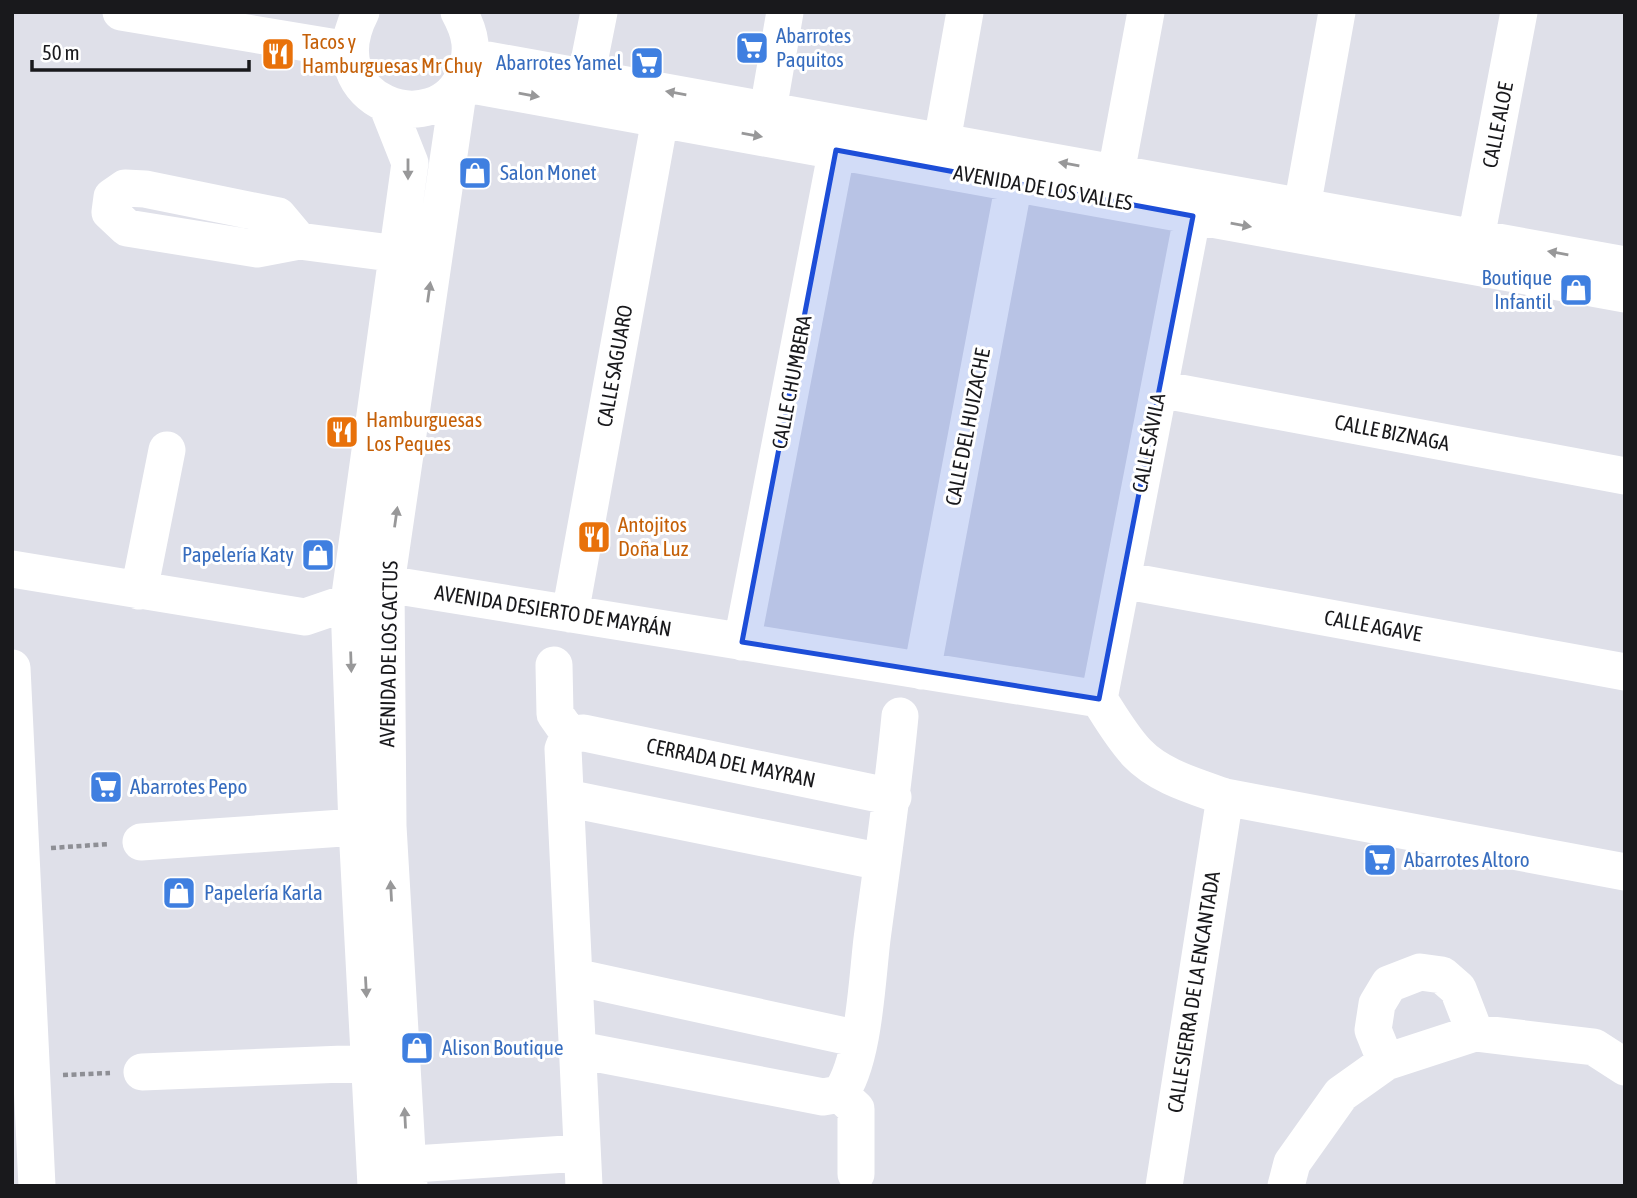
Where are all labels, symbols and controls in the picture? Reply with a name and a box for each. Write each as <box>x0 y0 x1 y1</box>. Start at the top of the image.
place label: Abarrotes Paquitos <box>776 23 851 71</box>
scale bar <box>32 28 248 72</box>
place label: Tacos y Hamburguesas Mr Chuy <box>302 29 483 77</box>
supermarket icon: Abarrotes Paquitos <box>733 29 771 67</box>
restaurant icon: Tacos y Hamburguesas Mr Chuy <box>259 35 297 73</box>
text: 50 m <box>42 40 80 64</box>
supermarket icon: Abarrotes Yamel <box>628 44 666 82</box>
place label: Abarrotes Yamel <box>496 50 622 74</box>
street label: CALLE ALOE <box>1477 80 1517 170</box>
one-way arrow <box>665 87 687 98</box>
one-way arrow <box>518 90 540 101</box>
one-way arrow <box>742 130 764 141</box>
shop icon: Salon Monet <box>456 154 494 192</box>
one-way arrow <box>402 158 414 180</box>
one-way arrow <box>1057 158 1079 169</box>
street label: AVENIDA DE LOS VALLES <box>952 159 1135 215</box>
place label: Salon Monet <box>500 160 597 184</box>
one-way arrow <box>1230 219 1252 230</box>
one-way arrow <box>1547 247 1569 258</box>
place label: Boutique Infantil <box>1482 265 1552 313</box>
shop icon: Boutique Infantil <box>1557 271 1595 309</box>
one-way arrow <box>423 281 434 303</box>
street label: CALLE SAGUARO <box>591 303 637 429</box>
street label: CALLE CHUMBERA <box>766 312 816 451</box>
street label: CALLE DEL HUIZACHE <box>940 346 994 508</box>
street label: CALLE SÁVILA <box>1127 390 1170 494</box>
place label: Hamburguesas Los Peques <box>366 407 482 455</box>
street label: CALLE BIZNAGA <box>1333 409 1452 455</box>
restaurant icon: Hamburguesas Los Peques <box>323 413 361 451</box>
one-way arrow <box>390 506 401 528</box>
place label: Antojitos Doña Luz <box>618 512 689 560</box>
restaurant icon: Antojitos Doña Luz <box>575 518 613 556</box>
shop icon: Papelería Katy <box>299 536 337 574</box>
place label: Papelería Katy <box>182 542 294 566</box>
street label: AVENIDA DE LOS CACTUS <box>374 560 402 748</box>
street label: AVENIDA DESIERTO DE MAYRÁN <box>433 579 673 641</box>
street label: CALLE AGAVE <box>1323 605 1424 645</box>
one-way arrow <box>346 651 357 673</box>
street label: CERRADA DEL MAYRAN <box>645 732 818 792</box>
supermarket icon: Abarrotes Pepo <box>87 768 125 806</box>
place label: Abarrotes Pepo <box>130 774 247 798</box>
supermarket icon: Abarrotes Altoro <box>1361 841 1399 879</box>
place label: Abarrotes Altoro <box>1404 847 1530 871</box>
street label: CALLE SIERRA DE LA ENCANTADA <box>1162 869 1224 1114</box>
shop icon: Papelería Karla <box>160 874 198 912</box>
one-way arrow <box>386 879 397 901</box>
place label: Papelería Karla <box>204 880 323 904</box>
one-way arrow <box>361 976 372 998</box>
shop icon: Alison Boutique <box>398 1029 436 1067</box>
place label: Alison Boutique <box>442 1035 564 1059</box>
one-way arrow <box>399 1106 410 1128</box>

